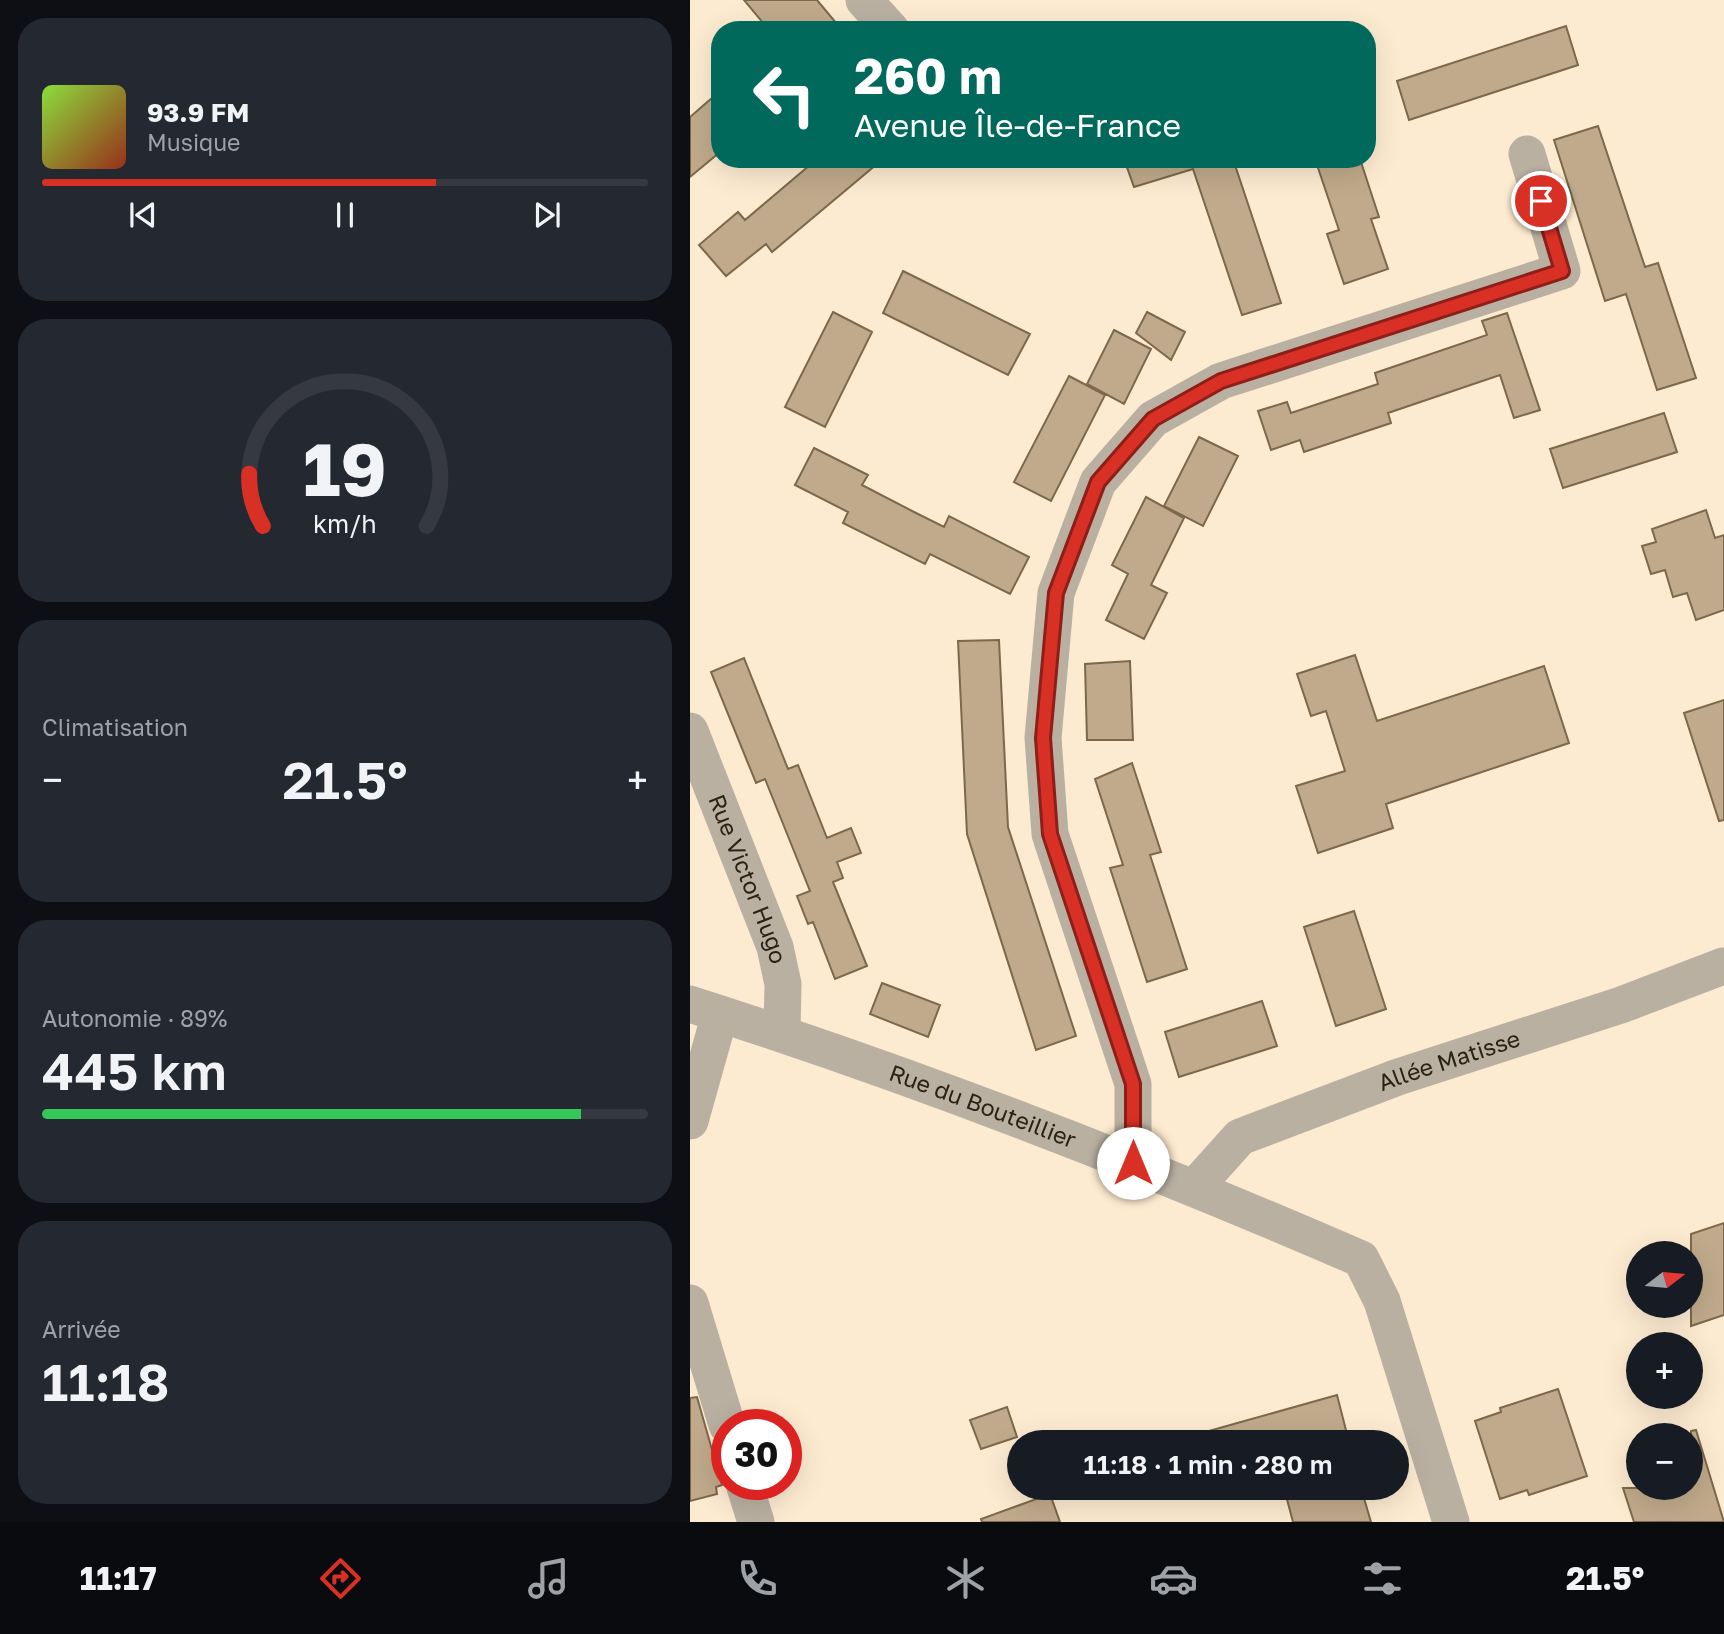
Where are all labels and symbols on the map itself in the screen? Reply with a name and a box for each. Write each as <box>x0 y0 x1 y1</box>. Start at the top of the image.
pin <box>1511 171 1571 231</box>
street label: Rue Victor Hugo <box>703 790 793 966</box>
street label: Allée Matisse <box>1374 1024 1523 1096</box>
street label: Rue du Bouteillier <box>886 1058 1080 1153</box>
position arrow <box>1096 1126 1170 1200</box>
north arrow <box>1626 1241 1703 1318</box>
speed limit sign: 30 <box>711 1409 802 1500</box>

